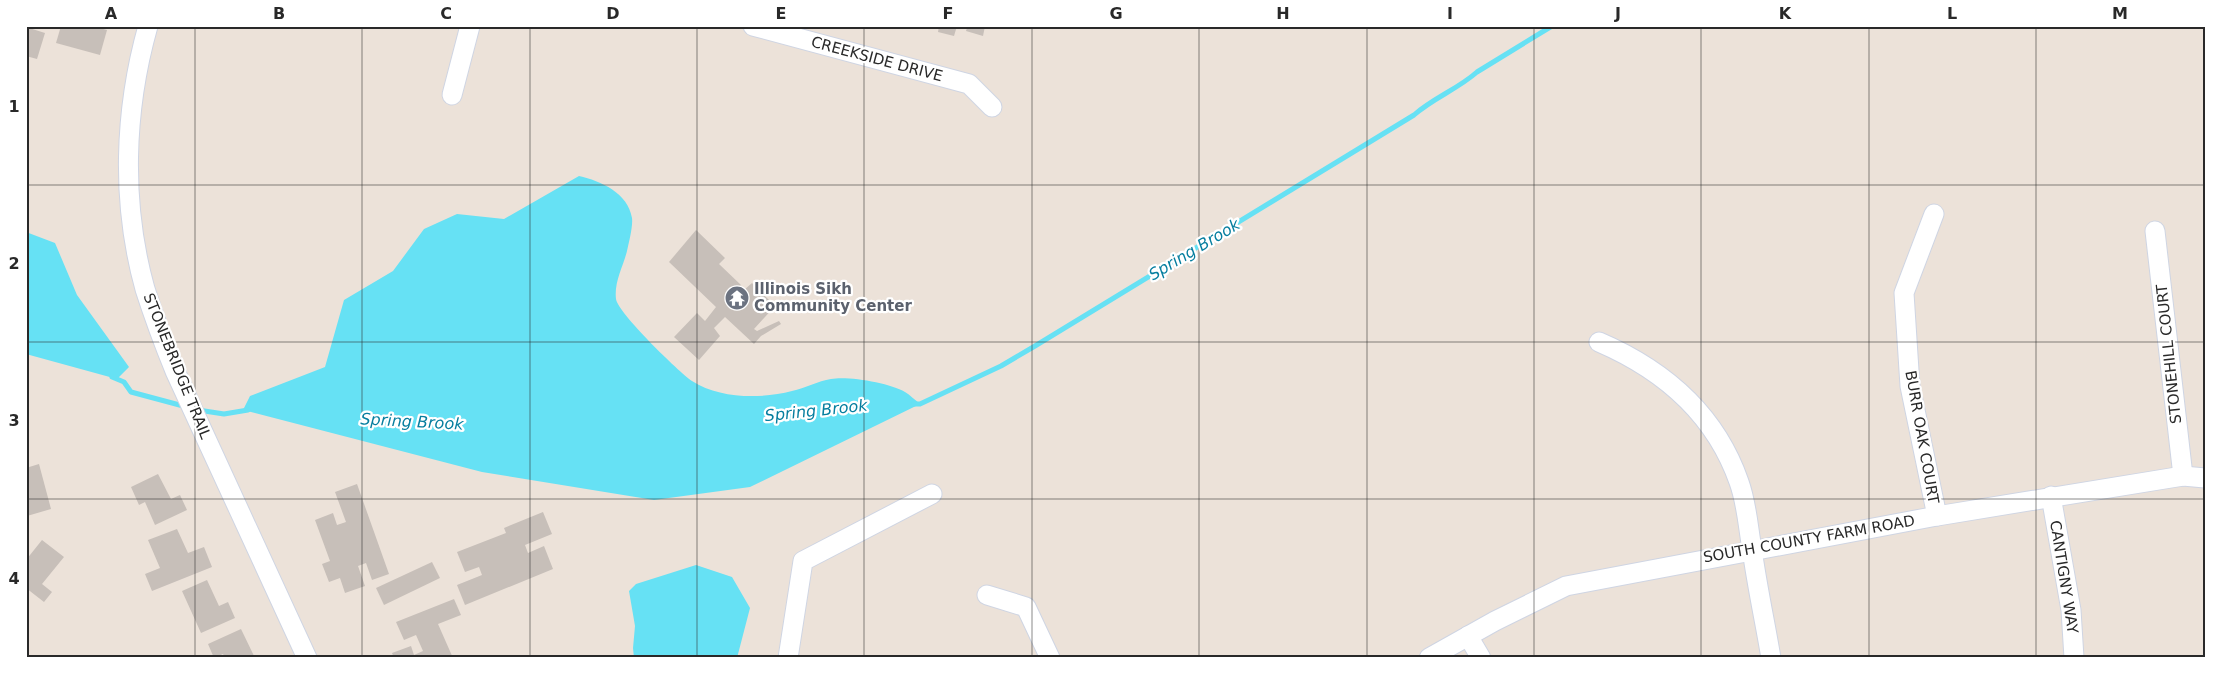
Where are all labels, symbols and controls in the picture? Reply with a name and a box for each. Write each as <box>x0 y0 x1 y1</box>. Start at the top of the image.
text: A <box>105 4 118 23</box>
text: B <box>273 4 285 23</box>
text: C <box>440 4 452 23</box>
text: D <box>606 4 620 23</box>
text: E <box>776 4 786 23</box>
text: F <box>943 4 953 23</box>
text: G <box>1109 4 1123 23</box>
text: H <box>1276 4 1290 23</box>
text: I <box>1447 4 1453 23</box>
text: J <box>1614 4 1621 23</box>
text: K <box>1779 4 1792 23</box>
text: L <box>1947 4 1957 23</box>
text: M <box>2112 4 2128 23</box>
street label: CREEKSIDE DRIVE <box>809 33 945 85</box>
text: 1 <box>8 97 20 116</box>
water label: Spring Brook <box>1145 214 1244 284</box>
text: 2 <box>8 254 20 273</box>
place label: Illinois Sikh Community Center <box>754 280 912 315</box>
street label: STONEHILL COURT <box>2153 283 2185 425</box>
temple icon: Illinois Sikh Community Center <box>724 285 750 311</box>
street label: STONEBRIDGE TRAIL <box>139 290 215 442</box>
street label: BURR OAK COURT <box>1901 369 1943 506</box>
water label: Spring Brook <box>764 396 869 425</box>
water label: Spring Brook <box>360 409 465 434</box>
text: 3 <box>8 411 20 430</box>
street label: SOUTH COUNTY FARM ROAD <box>1702 512 1916 566</box>
street label: CANTIGNY WAY <box>2046 519 2082 636</box>
text: 4 <box>8 569 20 588</box>

